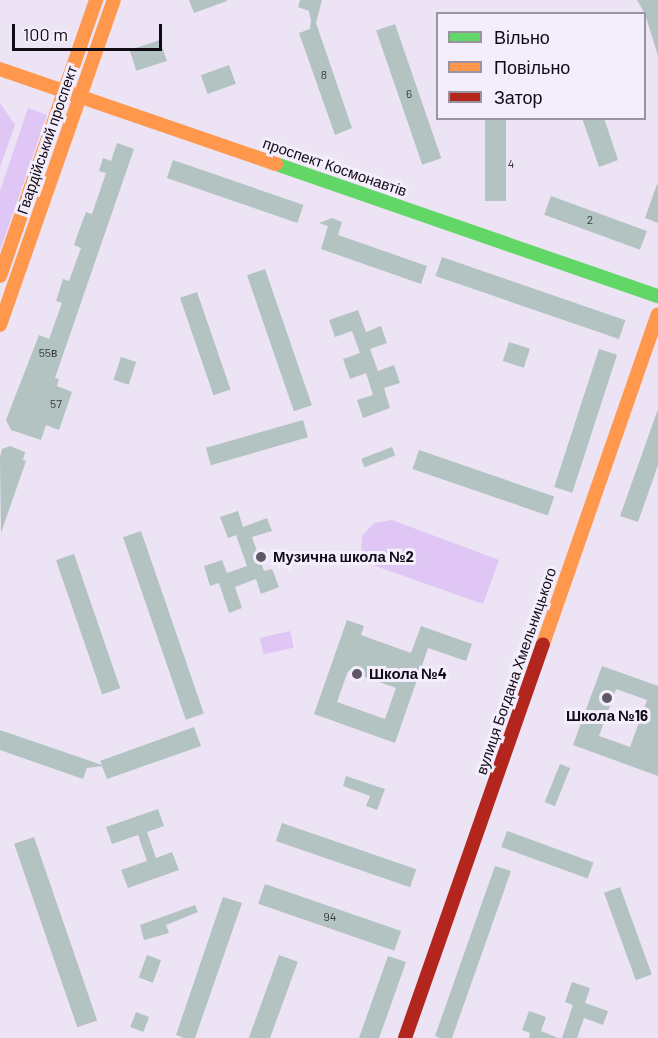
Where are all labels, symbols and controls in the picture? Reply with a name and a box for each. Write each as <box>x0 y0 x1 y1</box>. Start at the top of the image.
scale bar <box>15 12 165 50</box>
legend <box>436 12 646 120</box>
text: 100 m <box>23 23 68 45</box>
text: Вільно <box>494 26 550 48</box>
text: Повільно <box>494 56 570 78</box>
street label: Гвардійський проспект <box>13 63 81 217</box>
house number: 8 <box>321 68 327 82</box>
text: Затор <box>494 86 543 108</box>
house number: 6 <box>406 87 412 101</box>
street label: проспект Космонавтів <box>261 134 409 200</box>
house number: 4 <box>508 157 514 171</box>
house number: 2 <box>587 213 593 227</box>
house number: 55в <box>39 346 57 360</box>
house number: 57 <box>50 397 62 411</box>
place label: Музична школа №2 <box>273 548 414 566</box>
marker: Музична школа №2 <box>254 550 268 564</box>
street label: вулиця Богдана Хмельницького <box>472 565 560 777</box>
place label: Школа №4 <box>369 665 447 683</box>
marker: Школа №4 <box>350 667 364 681</box>
marker: Школа №16 <box>600 691 614 705</box>
place label: Школа №16 <box>566 707 648 725</box>
house number: 94 <box>324 910 336 924</box>

